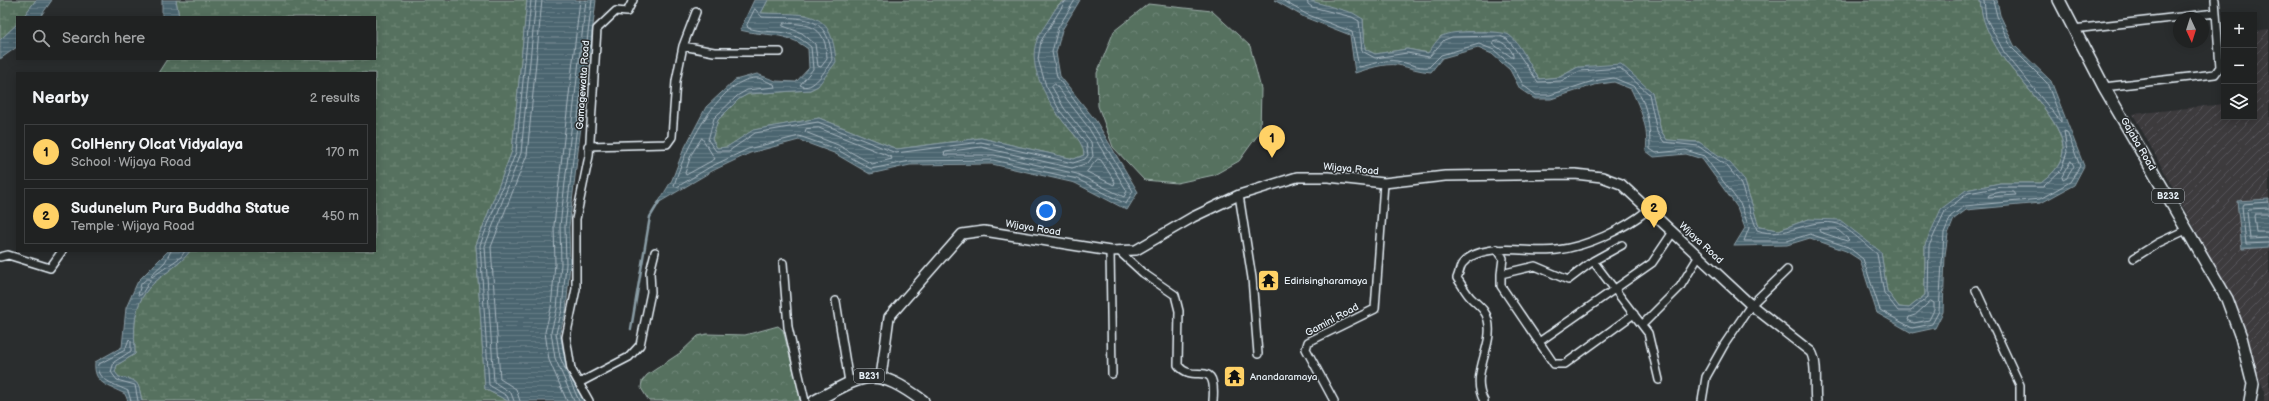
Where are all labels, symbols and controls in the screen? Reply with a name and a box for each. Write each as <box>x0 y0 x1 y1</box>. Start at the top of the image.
north arrow <box>2173 12 2209 48</box>
map controls <box>2221 12 2257 120</box>
button: + <box>2221 12 2257 48</box>
search box <box>16 16 376 60</box>
icon: search <box>30 27 52 49</box>
text: Search here <box>62 29 145 48</box>
street label: Gamagewatta Road <box>574 40 592 130</box>
button: − <box>2221 48 2257 84</box>
button: layers <box>2221 84 2257 120</box>
text: Nearby <box>32 88 89 108</box>
text: 2 results <box>310 90 360 106</box>
street label: Gajaba Road <box>2118 115 2158 173</box>
pin: 1 <box>1259 125 1285 158</box>
text: ColHenry Olcat Vidyalaya <box>71 135 243 154</box>
text: 1 <box>43 144 49 160</box>
text: 170 m <box>326 144 359 160</box>
text: School · Wijaya Road <box>71 154 191 170</box>
street label: Wijaya Road <box>1323 161 1380 177</box>
road number: B232 <box>2152 189 2184 203</box>
pin: 2 <box>1641 195 1667 228</box>
text: Sudunelum Pura Buddha Statue <box>71 199 290 218</box>
your location <box>1036 201 1056 221</box>
text: 2 <box>42 208 50 224</box>
text: 450 m <box>322 208 359 224</box>
text: Temple · Wijaya Road <box>71 218 194 234</box>
street label: Wijaya Road <box>1004 218 1062 238</box>
street label: Wijaya Road <box>1676 220 1726 267</box>
temple icon: Edirisingharamaya <box>1256 268 1282 294</box>
place label: Edirisingharamaya <box>1284 275 1368 287</box>
street label: Gamini Road <box>1303 301 1361 339</box>
temple icon: Anandaramaya <box>1222 364 1248 390</box>
road number: B231 <box>854 369 884 383</box>
place label: Anandaramaya <box>1250 371 1318 383</box>

